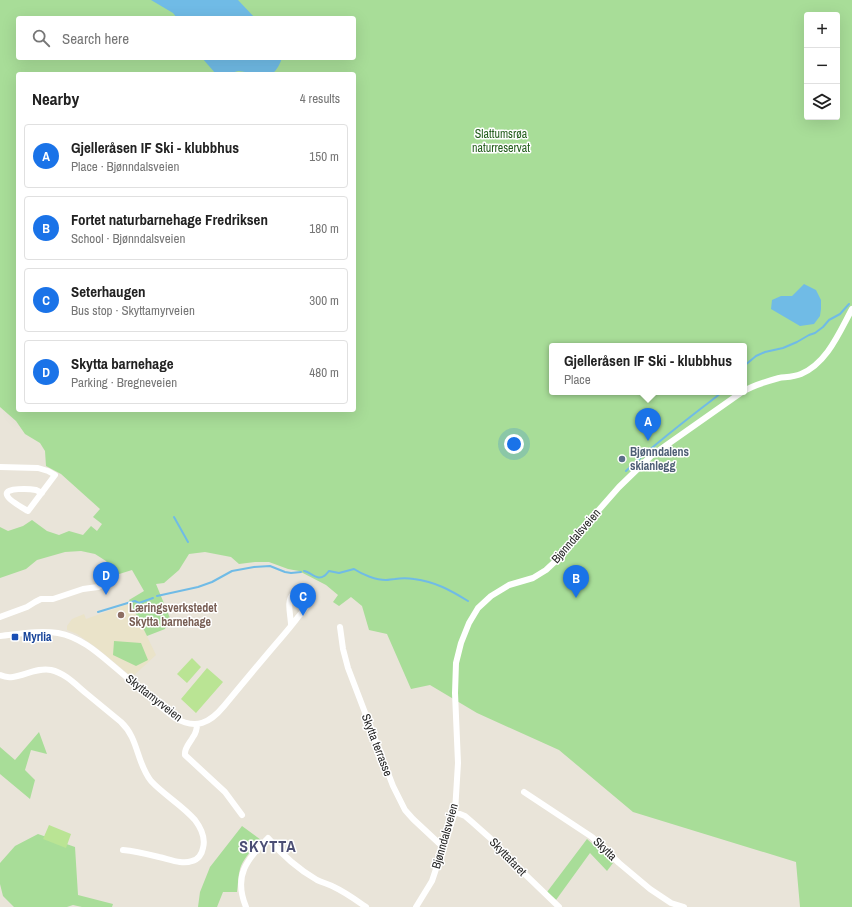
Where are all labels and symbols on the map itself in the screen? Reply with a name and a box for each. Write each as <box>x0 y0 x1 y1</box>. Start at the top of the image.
park label: Slattumsrøa naturreservat <box>472 126 530 156</box>
pin: A <box>635 408 661 441</box>
your location <box>504 434 524 454</box>
place label: Bjønndalens skianlegg <box>630 444 690 474</box>
marker: Bjønndalens skianlegg <box>617 454 627 464</box>
street label: Bjønndalsveien <box>548 505 604 567</box>
pin: D <box>93 562 119 595</box>
pin: B <box>563 565 589 598</box>
pin: C <box>290 583 316 616</box>
place label: Læringsverkstedet Skytta barnehage <box>129 600 218 630</box>
marker: Læringsverkstedet Skytta barnehage <box>116 610 126 620</box>
place label: Myrlia <box>23 629 52 645</box>
marker: Myrlia <box>10 632 20 642</box>
street label: Skyttamyrveien <box>122 671 186 725</box>
street label: Skytta terrasse <box>358 711 396 779</box>
street label: Bjønndalsveien <box>428 801 462 871</box>
street label: Skytta <box>590 834 621 865</box>
district label: SKYTTA <box>239 835 297 857</box>
street label: Skyttafaret <box>486 835 530 880</box>

